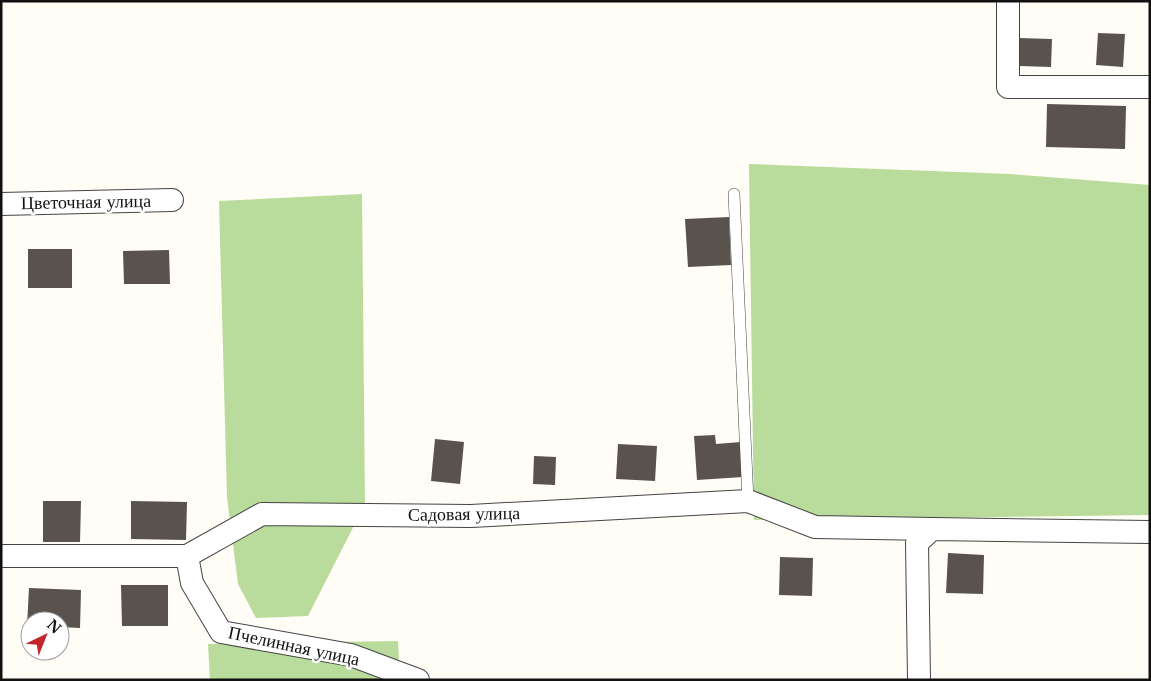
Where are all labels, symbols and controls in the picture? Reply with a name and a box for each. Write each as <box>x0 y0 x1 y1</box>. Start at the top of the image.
street label: Цветочная улица <box>21 190 151 214</box>
street label: Садовая улица <box>408 502 520 526</box>
north arrow <box>20 611 70 661</box>
text: N <box>43 615 65 638</box>
street label: Пчелинная улица <box>226 621 362 671</box>

